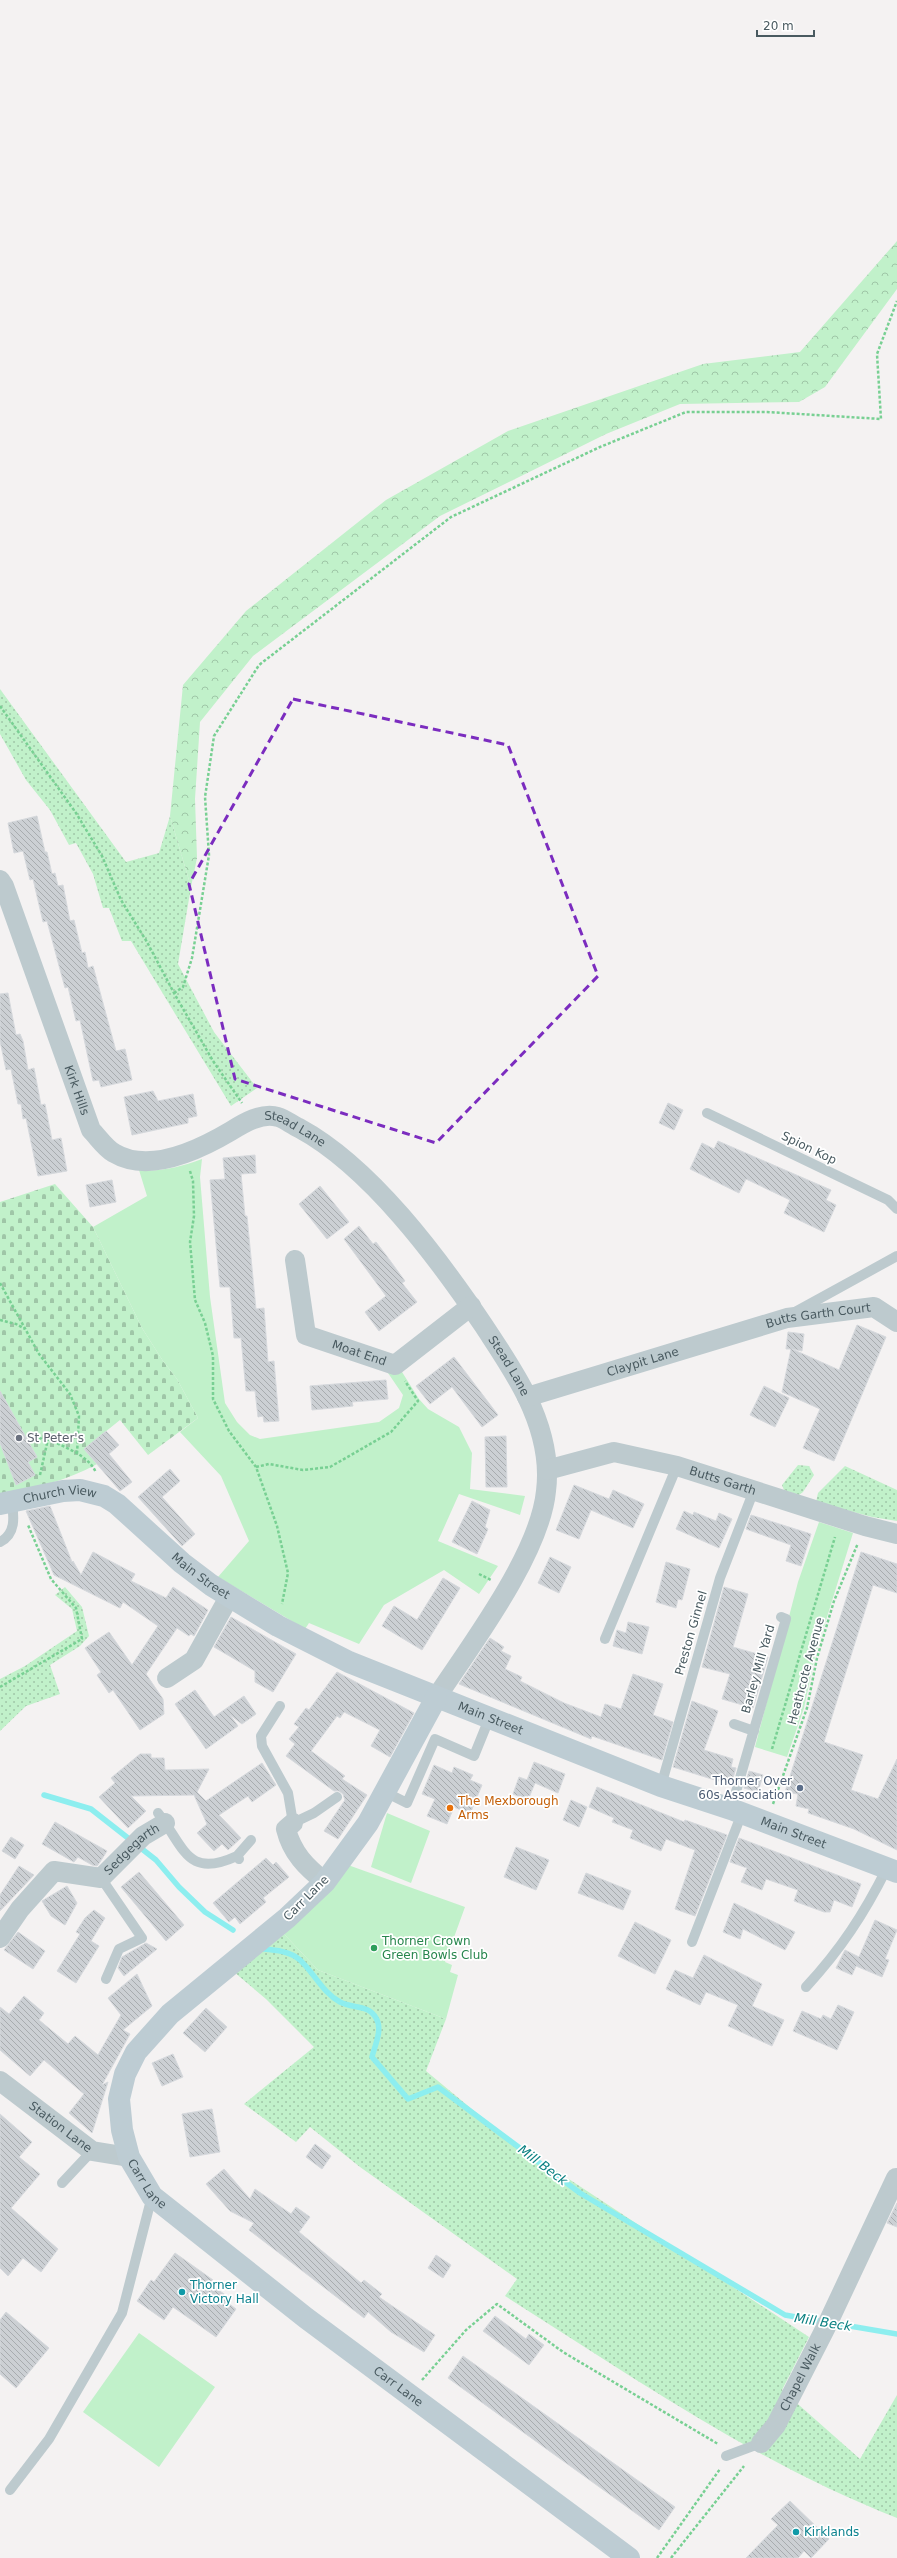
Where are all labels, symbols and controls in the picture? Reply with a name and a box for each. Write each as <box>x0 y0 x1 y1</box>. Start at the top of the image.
scale bar <box>757 12 814 38</box>
text: 20 m <box>763 19 794 33</box>
street label: Kirk Hills <box>61 1063 92 1117</box>
street label: Stead Lane <box>264 1109 328 1150</box>
street label: Spion Kop <box>779 1129 839 1167</box>
street label: Butts Garth Court <box>764 1300 872 1331</box>
street label: Stead Lane <box>485 1333 532 1398</box>
street label: Moat End <box>330 1337 388 1369</box>
street label: Claypit Lane <box>605 1344 681 1379</box>
place label: St Peter's <box>27 1431 84 1445</box>
marker: St Peter's <box>14 1433 24 1443</box>
street label: Butts Garth <box>688 1463 758 1498</box>
street label: Church View <box>22 1483 98 1506</box>
street label: Main Street <box>169 1550 233 1602</box>
street label: Preston Ginnel <box>672 1589 710 1677</box>
street label: Heathcote Avenue <box>785 1616 827 1726</box>
street label: Barley Mill Yard <box>739 1623 777 1715</box>
street label: Main Street <box>456 1699 525 1738</box>
place label: Thorner Over 60s Association <box>698 1774 792 1802</box>
marker: Thorner Over 60s Association <box>795 1783 805 1793</box>
place label: The Mexborough Arms <box>457 1794 559 1822</box>
marker: The Mexborough Arms <box>445 1803 455 1813</box>
street label: Main Street <box>759 1814 829 1852</box>
street label: Sedgegarth <box>101 1821 162 1878</box>
street label: Carr Lane <box>280 1872 332 1924</box>
place label: Thorner Crown Green Bowls Club <box>381 1934 488 1962</box>
marker: Thorner Crown Green Bowls Club <box>369 1943 379 1953</box>
street label: Station Lane <box>26 2099 95 2155</box>
water label: Mill Beck <box>515 2142 571 2189</box>
street label: Carr Lane <box>125 2156 169 2212</box>
place label: Thorner Victory Hall <box>189 2278 259 2306</box>
marker: Thorner Victory Hall <box>177 2287 187 2297</box>
water label: Mill Beck <box>793 2310 853 2334</box>
street label: Chapel Walk <box>777 2341 824 2414</box>
street label: Carr Lane <box>371 2364 426 2410</box>
place label: Kirklands <box>804 2525 859 2539</box>
marker: Kirklands <box>791 2527 801 2537</box>

